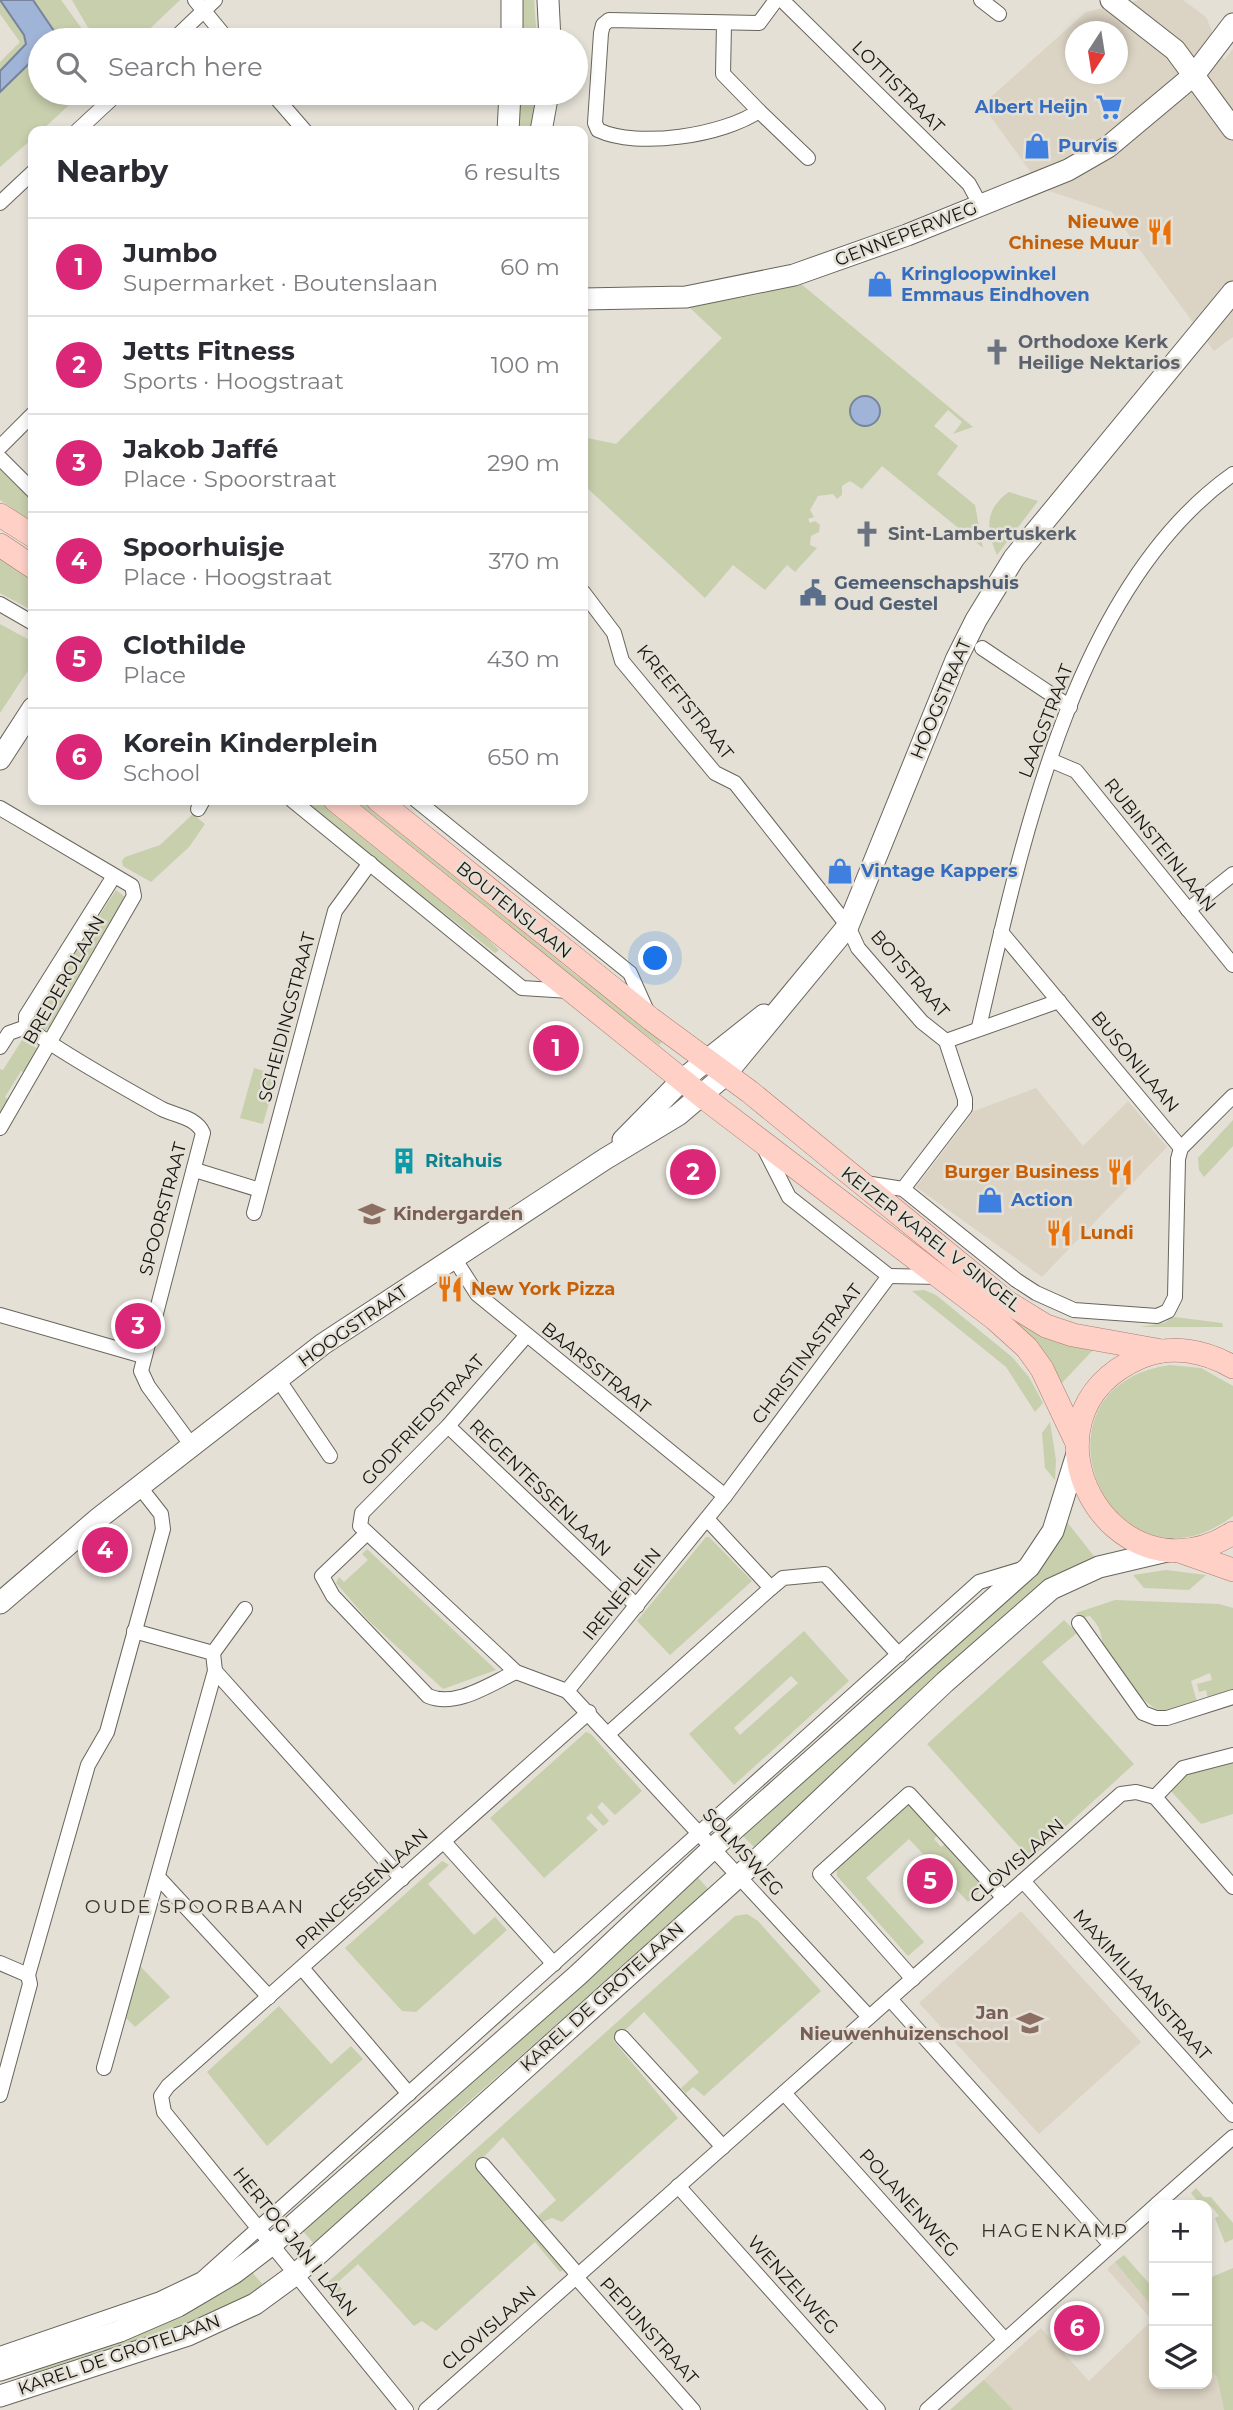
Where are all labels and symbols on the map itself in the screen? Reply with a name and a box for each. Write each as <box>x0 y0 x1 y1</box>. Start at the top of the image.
north arrow <box>1065 21 1128 84</box>
street label: LOTTISTRAAT <box>847 36 949 138</box>
supermarket icon: Albert Heijn <box>1094 92 1124 122</box>
place label: Albert Heijn <box>974 96 1088 118</box>
shop icon: Purvis <box>1022 131 1052 161</box>
place label: Purvis <box>1058 135 1118 157</box>
street label: GENNEPERWEG <box>832 197 980 271</box>
place label: Nieuwe Chinese Muur <box>1009 211 1139 254</box>
restaurant icon: Nieuwe Chinese Muur <box>1145 217 1175 247</box>
place label: Kringloopwinkel Emmaus Eindhoven <box>901 263 1090 306</box>
shop icon: Kringloopwinkel Emmaus Eindhoven <box>865 269 895 299</box>
place label: Orthodoxe Kerk Heilige Nektarios <box>1018 331 1180 374</box>
church icon: Orthodoxe Kerk Heilige Nektarios <box>982 337 1012 367</box>
church icon: Sint-Lambertuskerk <box>852 519 882 549</box>
place label: Sint-Lambertuskerk <box>888 523 1077 545</box>
place label: Gemeenschapshuis Oud Gestel <box>834 572 1019 615</box>
public building icon: Gemeenschapshuis Oud Gestel <box>798 578 828 608</box>
street label: HOOGSTRAAT <box>906 635 977 763</box>
street label: KREEFTSTRAAT <box>632 640 738 764</box>
street label: LAAGSTRAAT <box>1014 660 1078 781</box>
street label: RUBINSTEINLAAN <box>1099 774 1221 916</box>
shop icon: Vintage Kappers <box>825 856 855 886</box>
street label: BOUTENSLAAN <box>452 857 576 963</box>
place label: Vintage Kappers <box>860 860 1018 882</box>
street label: BREDEROLAAN <box>18 912 110 1048</box>
street label: BOTSTRAAT <box>866 926 954 1023</box>
street label: SCHEIDINGSTRAAT <box>254 929 320 1104</box>
your location <box>638 941 672 975</box>
street label: BUSONILAAN <box>1086 1007 1184 1117</box>
pin: 1 <box>533 1022 579 1074</box>
street label: SPOORSTRAAT <box>135 1139 192 1278</box>
building icon: Ritahuis <box>389 1146 419 1176</box>
pin: 2 <box>670 1146 716 1198</box>
place label: Ritahuis <box>425 1150 502 1172</box>
restaurant icon: Burger Business <box>1105 1157 1135 1187</box>
place label: Burger Business <box>944 1161 1099 1183</box>
street label: KEIZER KAREL V SINGEL <box>837 1162 1026 1316</box>
shop icon: Action <box>975 1185 1005 1215</box>
place label: Action <box>1010 1189 1073 1211</box>
school or university icon: Kindergarden <box>357 1199 387 1229</box>
place label: Kindergarden <box>393 1203 523 1225</box>
restaurant icon: Lundi <box>1044 1218 1074 1248</box>
place label: Lundi <box>1080 1222 1134 1244</box>
restaurant icon: New York Pizza <box>435 1274 465 1304</box>
place label: New York Pizza <box>471 1278 615 1300</box>
street label: CHRISTINASTRAAT <box>747 1279 867 1428</box>
street label: HOOGSTRAAT <box>294 1280 413 1372</box>
pin: 3 <box>115 1300 161 1352</box>
street label: BAARSSTRAAT <box>537 1317 655 1419</box>
street label: GODFRIEDSTRAAT <box>357 1350 490 1490</box>
street label: REGENTESSENLAAN <box>465 1415 615 1561</box>
pin: 4 <box>82 1524 128 1576</box>
street label: IRENEPLEIN <box>578 1543 666 1645</box>
street label: SOLMSWEG <box>698 1804 788 1900</box>
street label: CLOVISLAAN <box>965 1814 1069 1908</box>
street label: PRINCESSENLAAN <box>291 1824 433 1954</box>
pin: 5 <box>907 1855 953 1907</box>
district label: OUDE SPOORBAAN <box>85 1895 305 1918</box>
street label: MAXIMILIAANSTRAAT <box>1068 1905 1216 2066</box>
street label: KAREL DE GROTELAAN <box>516 1918 688 2076</box>
place label: Jan Nieuwenhuizenschool <box>800 2002 1009 2045</box>
school or university icon: Jan Nieuwenhuizenschool <box>1015 2008 1045 2038</box>
street label: POLANENWEG <box>855 2144 963 2262</box>
street label: HERTOG JAN I LAAN <box>228 2163 362 2321</box>
district label: HAGENKAMP <box>981 2219 1129 2242</box>
street label: WENZELWEG <box>743 2231 843 2339</box>
street label: PEPIJNSTRAAT <box>595 2273 703 2390</box>
street label: CLOVISLAAN <box>437 2281 541 2375</box>
pin: 6 <box>1054 2302 1100 2354</box>
street label: KAREL DE GROTELAAN <box>15 2310 223 2400</box>

